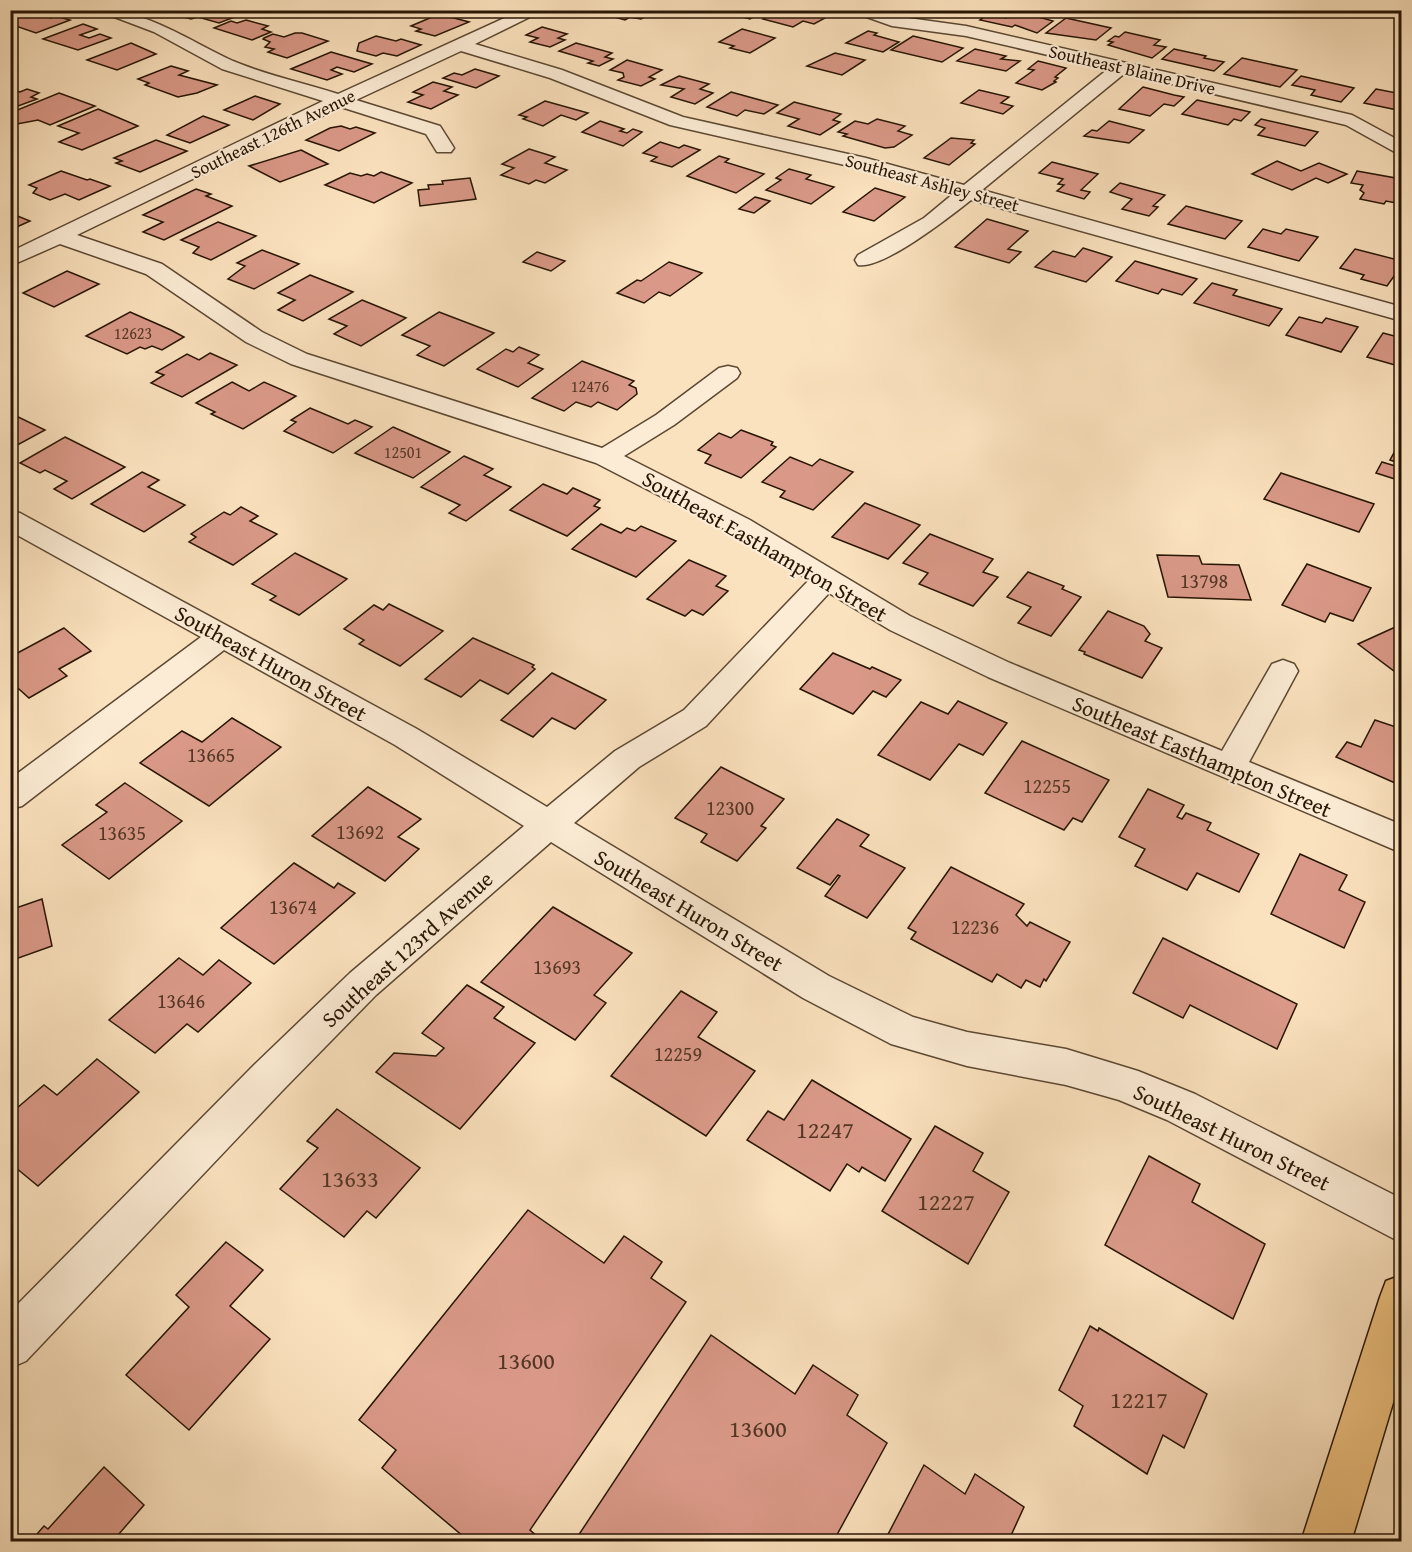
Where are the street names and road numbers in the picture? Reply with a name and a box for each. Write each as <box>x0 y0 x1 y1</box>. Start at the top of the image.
street label: Southeast Blaine Drive <box>1046 37 1218 102</box>
street label: Southeast 126th Avenue <box>186 82 360 185</box>
street label: Southeast Ashley Street <box>842 146 1023 219</box>
street label: Southeast Easthampton Street <box>636 463 894 630</box>
street label: Southeast Huron Street <box>169 597 373 729</box>
street label: Southeast Easthampton Street <box>1068 687 1337 825</box>
street label: Southeast Huron Street <box>588 841 790 979</box>
street label: Southeast 123rd Avenue <box>314 863 500 1035</box>
street label: Southeast Huron Street <box>1128 1075 1336 1199</box>

